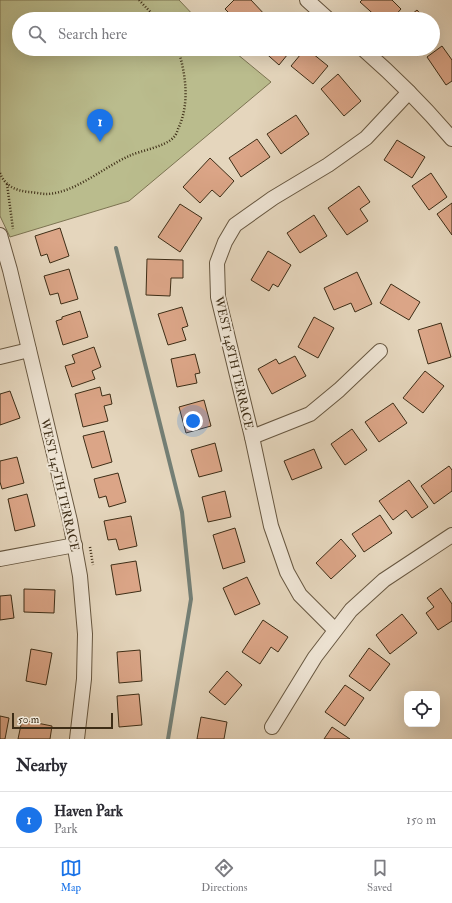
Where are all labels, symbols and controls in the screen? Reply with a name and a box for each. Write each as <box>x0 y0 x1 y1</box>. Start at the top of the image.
search box <box>12 12 440 56</box>
icon: search <box>26 23 48 45</box>
text: Search here <box>58 25 127 44</box>
pin: 1 <box>87 109 113 142</box>
street label: WEST 148TH TERRACE <box>211 294 256 432</box>
your location <box>183 411 203 431</box>
street label: WEST 147TH TERRACE <box>37 416 82 553</box>
map controls <box>404 691 440 727</box>
button: locate <box>404 691 440 727</box>
scale bar <box>12 711 113 730</box>
text: 50 m <box>18 713 39 726</box>
text: Nearby <box>16 755 67 776</box>
text: Haven Park <box>54 802 123 821</box>
text: 1 <box>27 812 31 828</box>
text: 150 m <box>406 812 436 828</box>
text: Park <box>54 821 78 837</box>
tab: Map <box>60 857 82 894</box>
tab: Directions <box>201 857 248 894</box>
tab: Saved <box>367 857 392 894</box>

